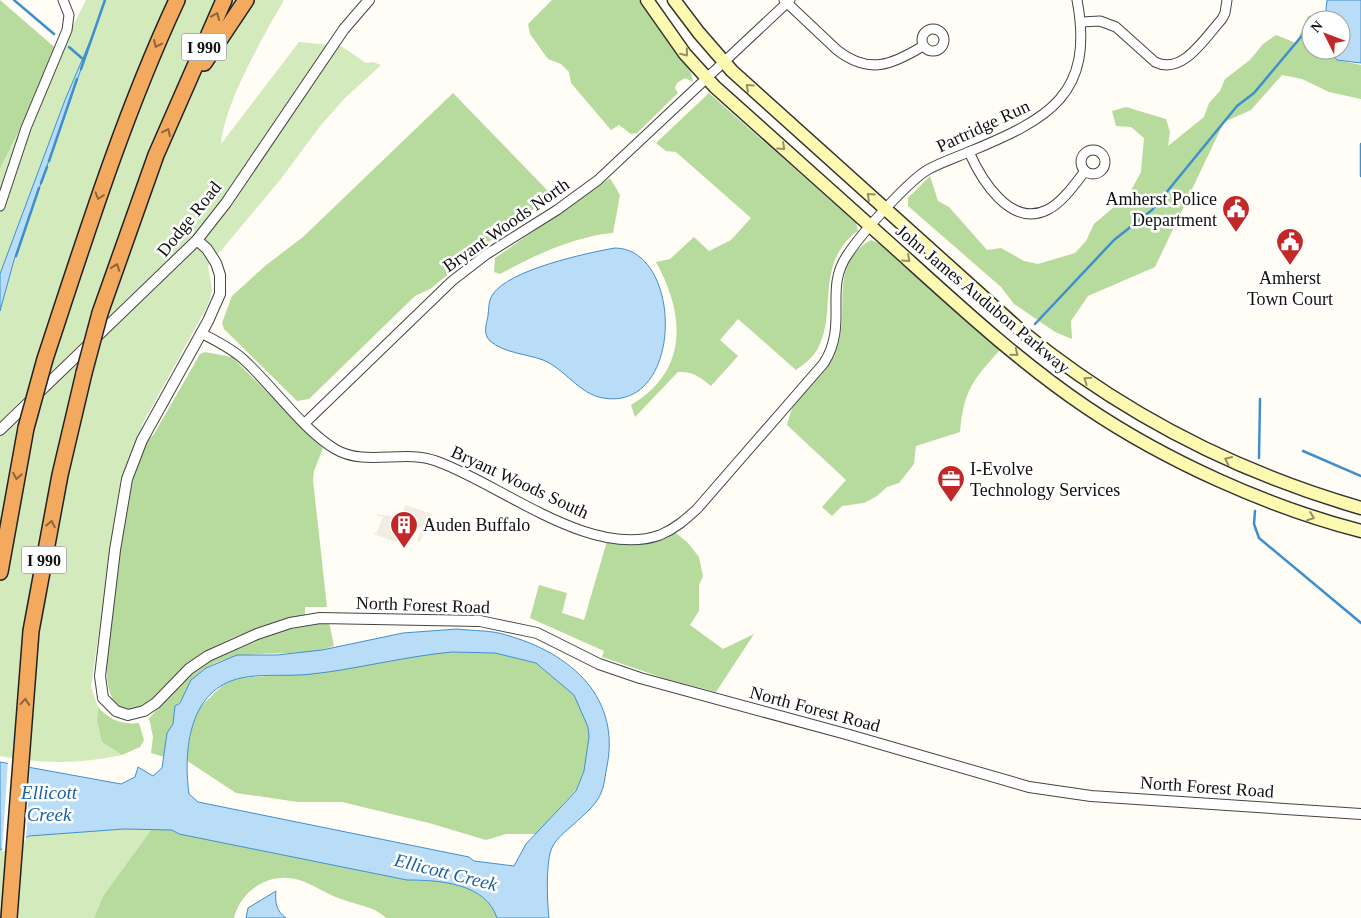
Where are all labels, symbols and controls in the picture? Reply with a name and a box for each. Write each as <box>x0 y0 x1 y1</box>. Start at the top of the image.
north arrow <box>1301 10 1351 60</box>
one-way arrow <box>210 12 221 21</box>
text: N <box>1308 18 1326 35</box>
road number: I 990 <box>182 34 226 61</box>
one-way arrow <box>153 39 163 48</box>
one-way arrow <box>679 48 688 57</box>
one-way arrow <box>746 84 755 93</box>
street label: Partridge Run <box>933 96 1033 156</box>
one-way arrow <box>161 128 171 137</box>
one-way arrow <box>776 141 785 150</box>
street label: Bryant Woods North <box>439 174 573 276</box>
street label: Dodge Road <box>153 178 225 260</box>
place label: Amherst Police Department <box>1106 189 1217 230</box>
one-way arrow <box>95 191 105 200</box>
one-way arrow <box>866 193 875 202</box>
public building icon: Amherst Police Department <box>1221 194 1251 233</box>
street label: John James Audubon Parkway <box>892 220 1074 378</box>
public building icon: Amherst Town Court <box>1275 227 1305 266</box>
one-way arrow <box>902 254 911 263</box>
one-way arrow <box>110 264 120 272</box>
place label: Amherst Town Court <box>1247 268 1333 309</box>
one-way arrow <box>1010 348 1019 357</box>
one-way arrow <box>1083 377 1093 386</box>
street label: Bryant Woods South <box>448 441 592 523</box>
one-way arrow <box>1224 456 1233 466</box>
place label: I-Evolve Technology Services <box>970 459 1120 500</box>
office icon: I-Evolve Technology Services <box>936 464 966 503</box>
one-way arrow <box>13 471 23 480</box>
building icon: Auden Buffalo <box>389 510 419 549</box>
one-way arrow <box>1306 511 1315 522</box>
place label: Auden Buffalo <box>423 515 530 535</box>
one-way arrow <box>46 520 56 529</box>
road number: I 990 <box>22 546 66 574</box>
street label: North Forest Road <box>356 593 490 617</box>
street label: North Forest Road <box>748 682 882 736</box>
one-way arrow <box>19 698 30 706</box>
street label: North Forest Road <box>1139 772 1275 802</box>
water label: Ellicott Creek <box>20 782 78 825</box>
water label: Ellicott Creek <box>391 849 500 895</box>

